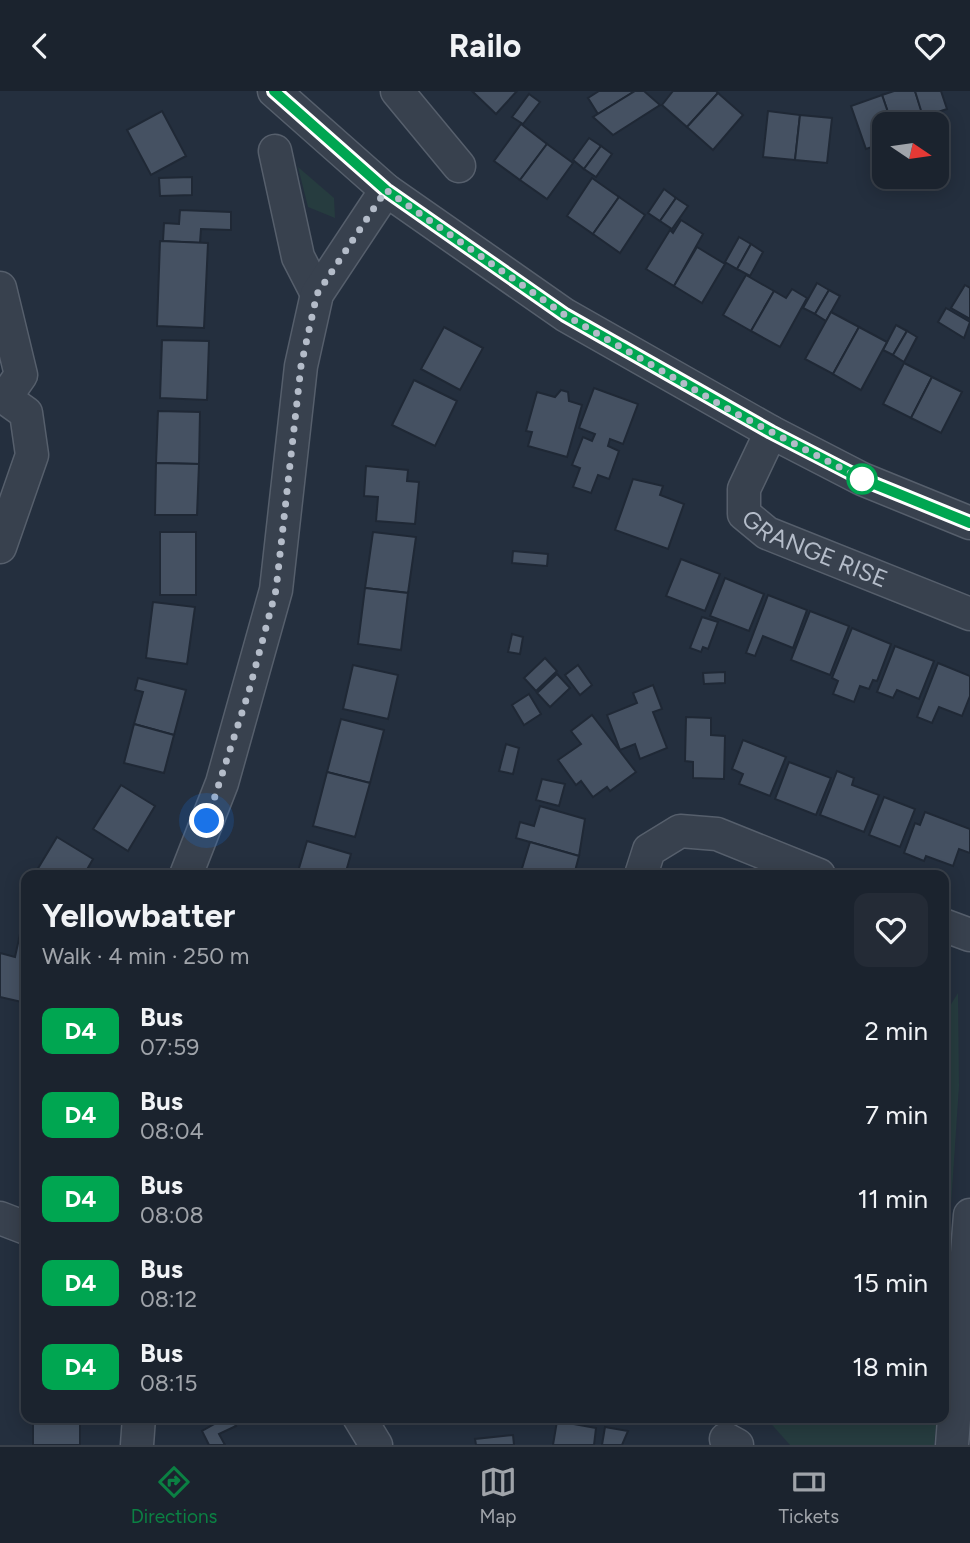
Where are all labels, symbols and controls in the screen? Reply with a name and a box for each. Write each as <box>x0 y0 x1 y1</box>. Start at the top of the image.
icon: back <box>21 27 59 65</box>
text: Railo <box>449 27 521 65</box>
icon: heart <box>911 27 949 65</box>
north arrow <box>872 112 948 189</box>
map controls <box>872 112 949 189</box>
unlabelled marker <box>847 464 877 494</box>
street label: GRANGE RISE <box>736 503 892 594</box>
your location <box>189 803 224 838</box>
button: heart <box>854 893 928 967</box>
text: Yellowbatter <box>42 896 235 935</box>
text: Walk · 4 min · 250 m <box>42 942 249 970</box>
text: Bus <box>140 1001 183 1033</box>
text: 2 min <box>864 1015 928 1047</box>
text: D4 <box>65 1016 97 1045</box>
text: 07:59 <box>140 1033 199 1061</box>
text: Bus <box>140 1085 183 1117</box>
text: 7 min <box>865 1099 928 1131</box>
text: D4 <box>65 1100 97 1129</box>
text: 08:04 <box>140 1117 204 1145</box>
text: Bus <box>140 1169 183 1201</box>
text: 11 min <box>857 1183 928 1215</box>
text: D4 <box>65 1184 97 1213</box>
text: 08:08 <box>140 1201 204 1229</box>
text: Bus <box>140 1253 183 1285</box>
text: 15 min <box>853 1267 928 1299</box>
text: D4 <box>65 1268 97 1297</box>
text: 08:12 <box>140 1285 197 1313</box>
text: Bus <box>140 1337 183 1369</box>
text: 18 min <box>852 1351 928 1383</box>
text: D4 <box>65 1352 97 1381</box>
text: 08:15 <box>140 1369 197 1397</box>
tab: Directions <box>131 1463 217 1528</box>
tab: Map <box>479 1463 517 1528</box>
tab: Tickets <box>779 1463 839 1528</box>

